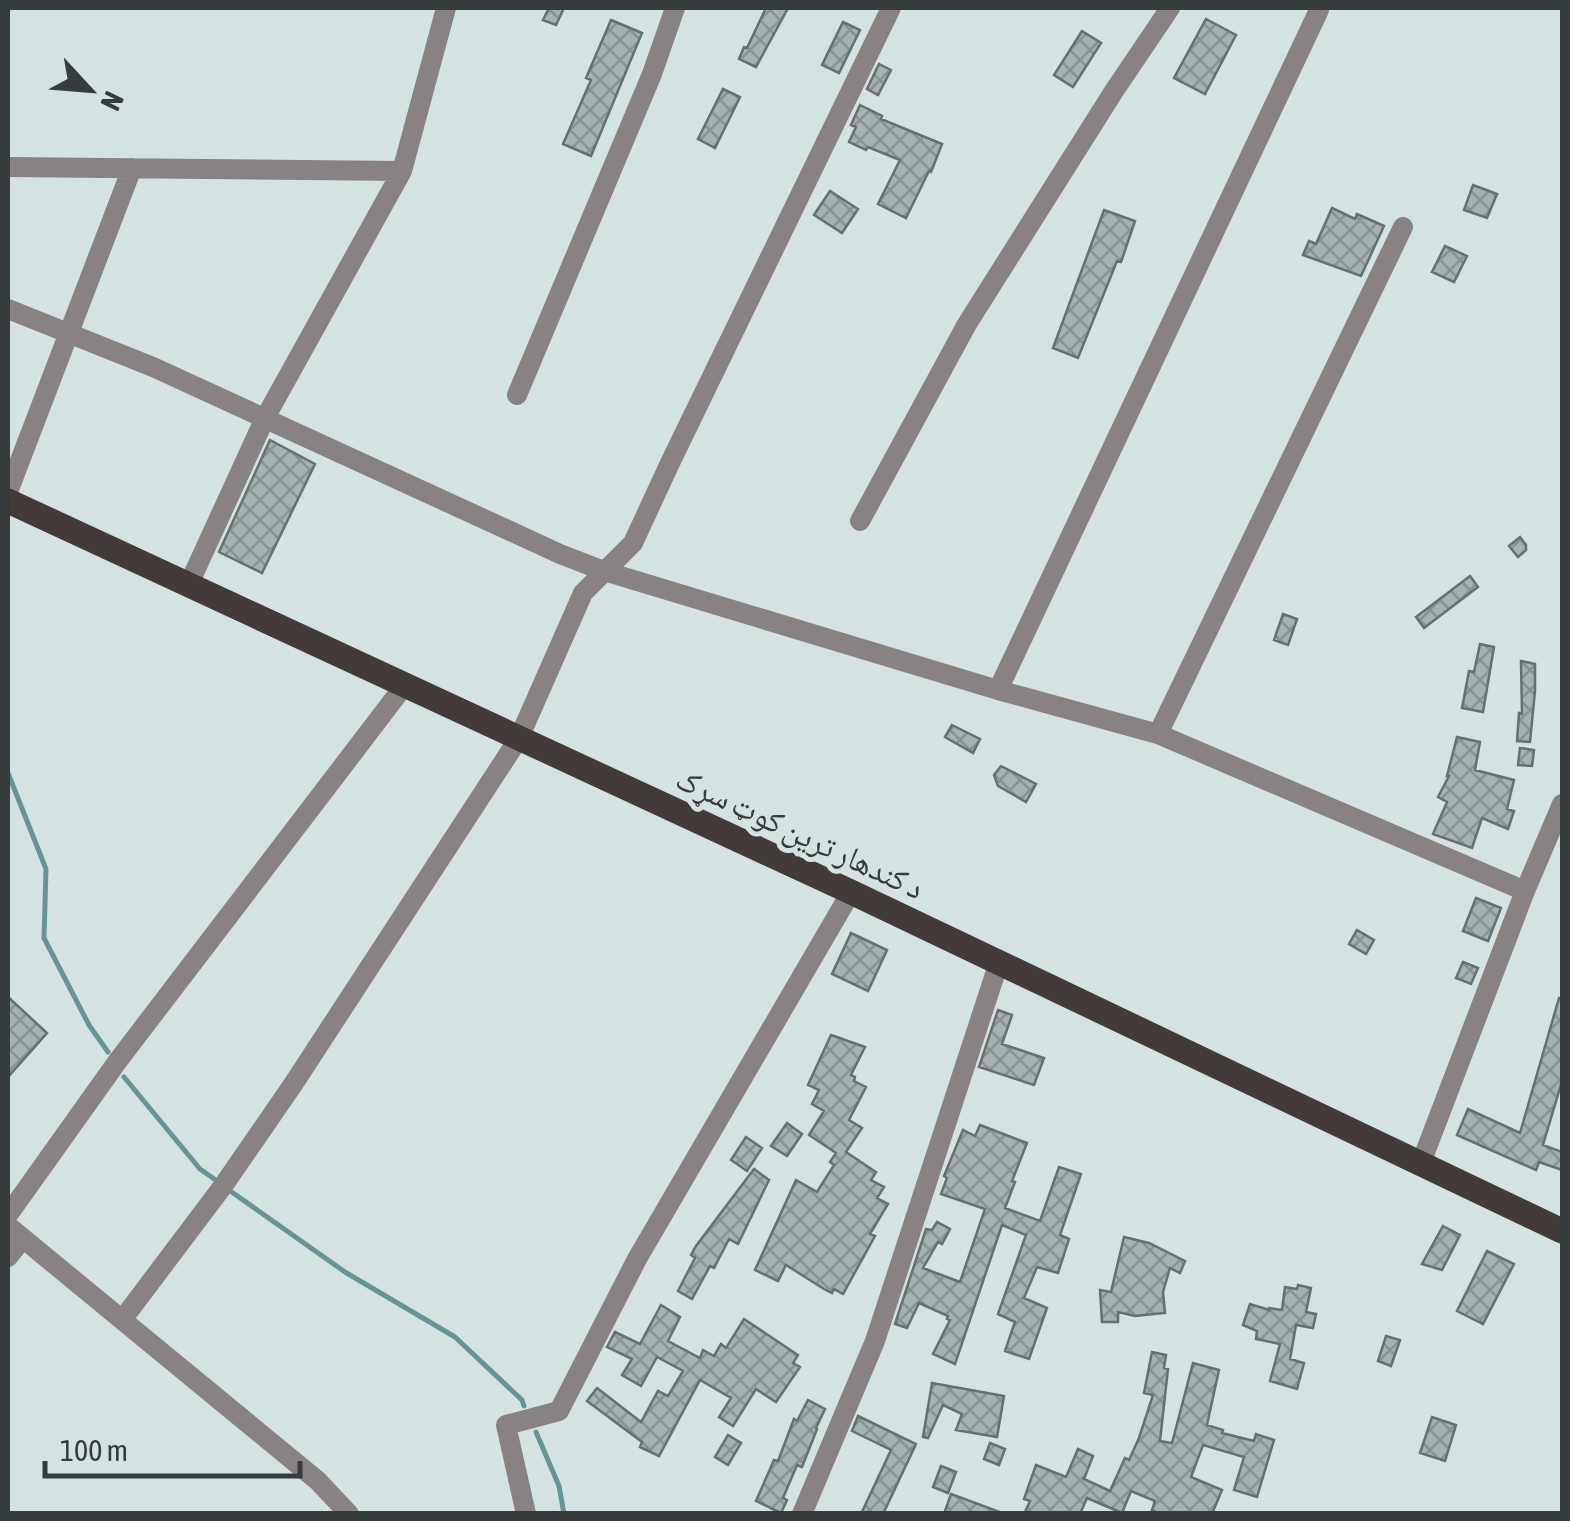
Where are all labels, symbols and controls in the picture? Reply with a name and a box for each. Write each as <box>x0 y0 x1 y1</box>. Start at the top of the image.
north arrow <box>40 40 140 140</box>
text: N <box>94 87 130 115</box>
street label: د کندهار ترين کوټ سړک <box>670 759 930 908</box>
scale bar <box>45 1416 300 1478</box>
text: 100 m <box>60 1433 128 1467</box>

